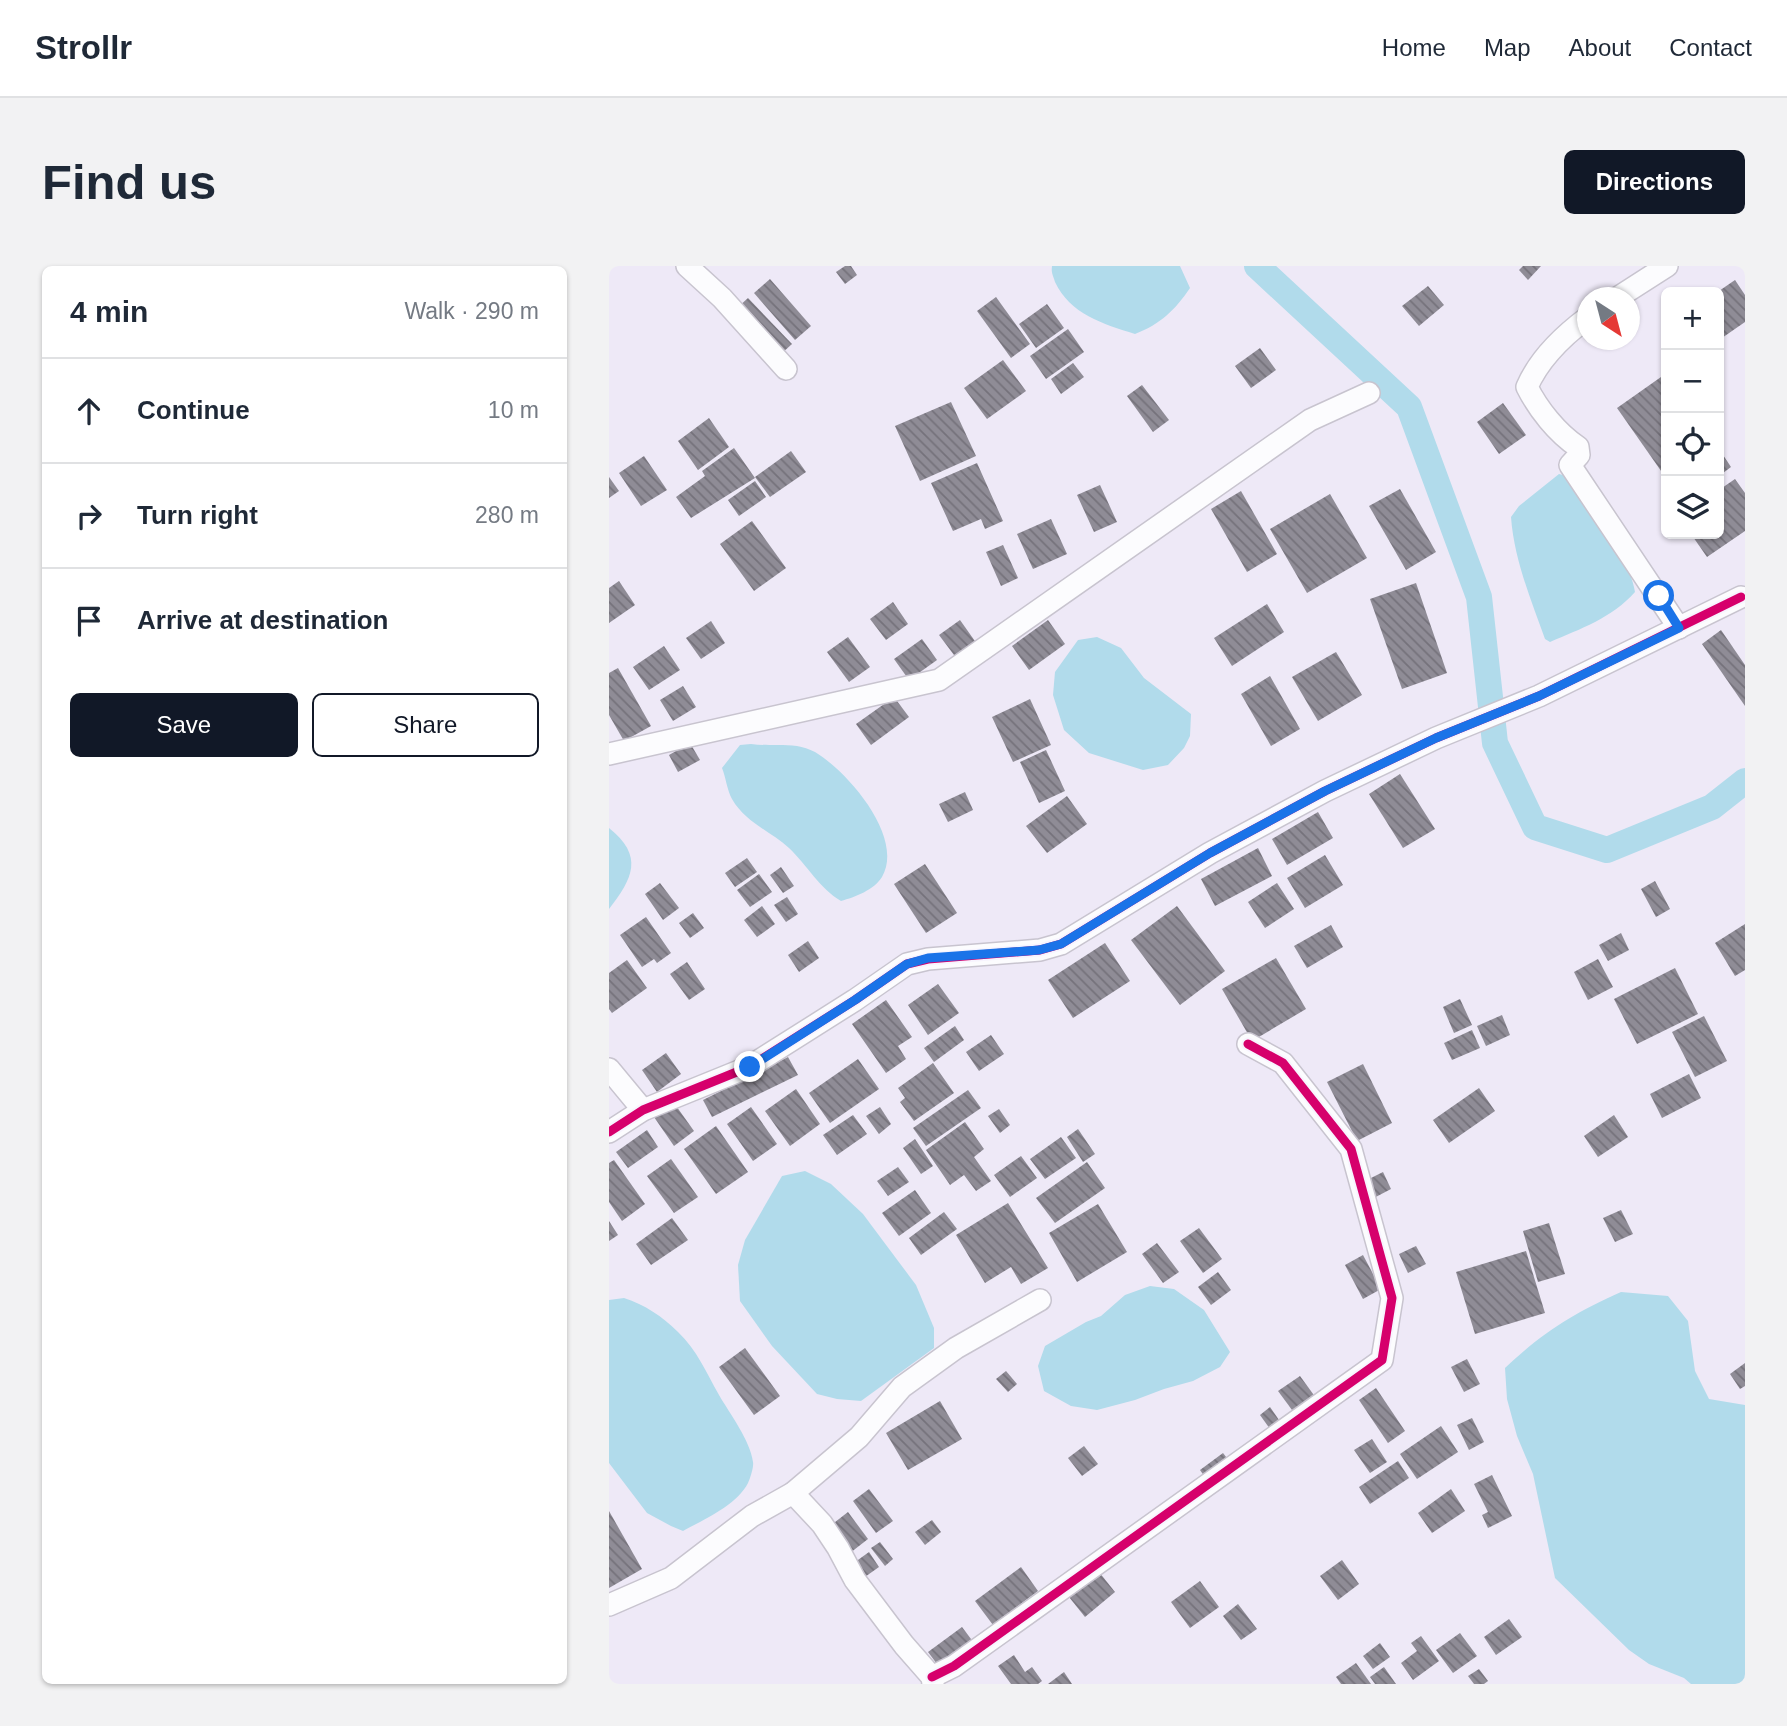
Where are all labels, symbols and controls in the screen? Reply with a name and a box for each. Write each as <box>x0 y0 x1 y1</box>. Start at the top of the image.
text: Strollr <box>35 29 132 66</box>
text: Home <box>1382 34 1446 61</box>
text: Map <box>1484 34 1531 61</box>
text: About <box>1569 34 1631 61</box>
text: Contact <box>1669 34 1752 61</box>
button: Directions <box>1564 150 1745 214</box>
text: Find us <box>42 155 216 209</box>
north arrow <box>1577 287 1640 350</box>
map controls <box>1661 287 1724 539</box>
button: + <box>1661 287 1724 350</box>
text: 4 min <box>70 295 148 328</box>
text: Walk · 290 m <box>404 298 539 324</box>
button: − <box>1661 350 1724 413</box>
icon: ahead <box>70 392 108 430</box>
text: Continue <box>137 395 250 425</box>
text: 10 m <box>488 397 539 423</box>
button: locate <box>1661 413 1724 476</box>
button: layers <box>1661 476 1724 539</box>
icon: right <box>70 497 108 535</box>
text: Turn right <box>137 500 258 530</box>
text: 280 m <box>475 502 539 528</box>
route start <box>1643 580 1674 611</box>
icon: arrive <box>70 602 108 640</box>
text: Arrive at destination <box>137 605 388 635</box>
button: Save <box>70 693 298 757</box>
button: Share <box>312 693 539 757</box>
route end <box>734 1051 765 1082</box>

